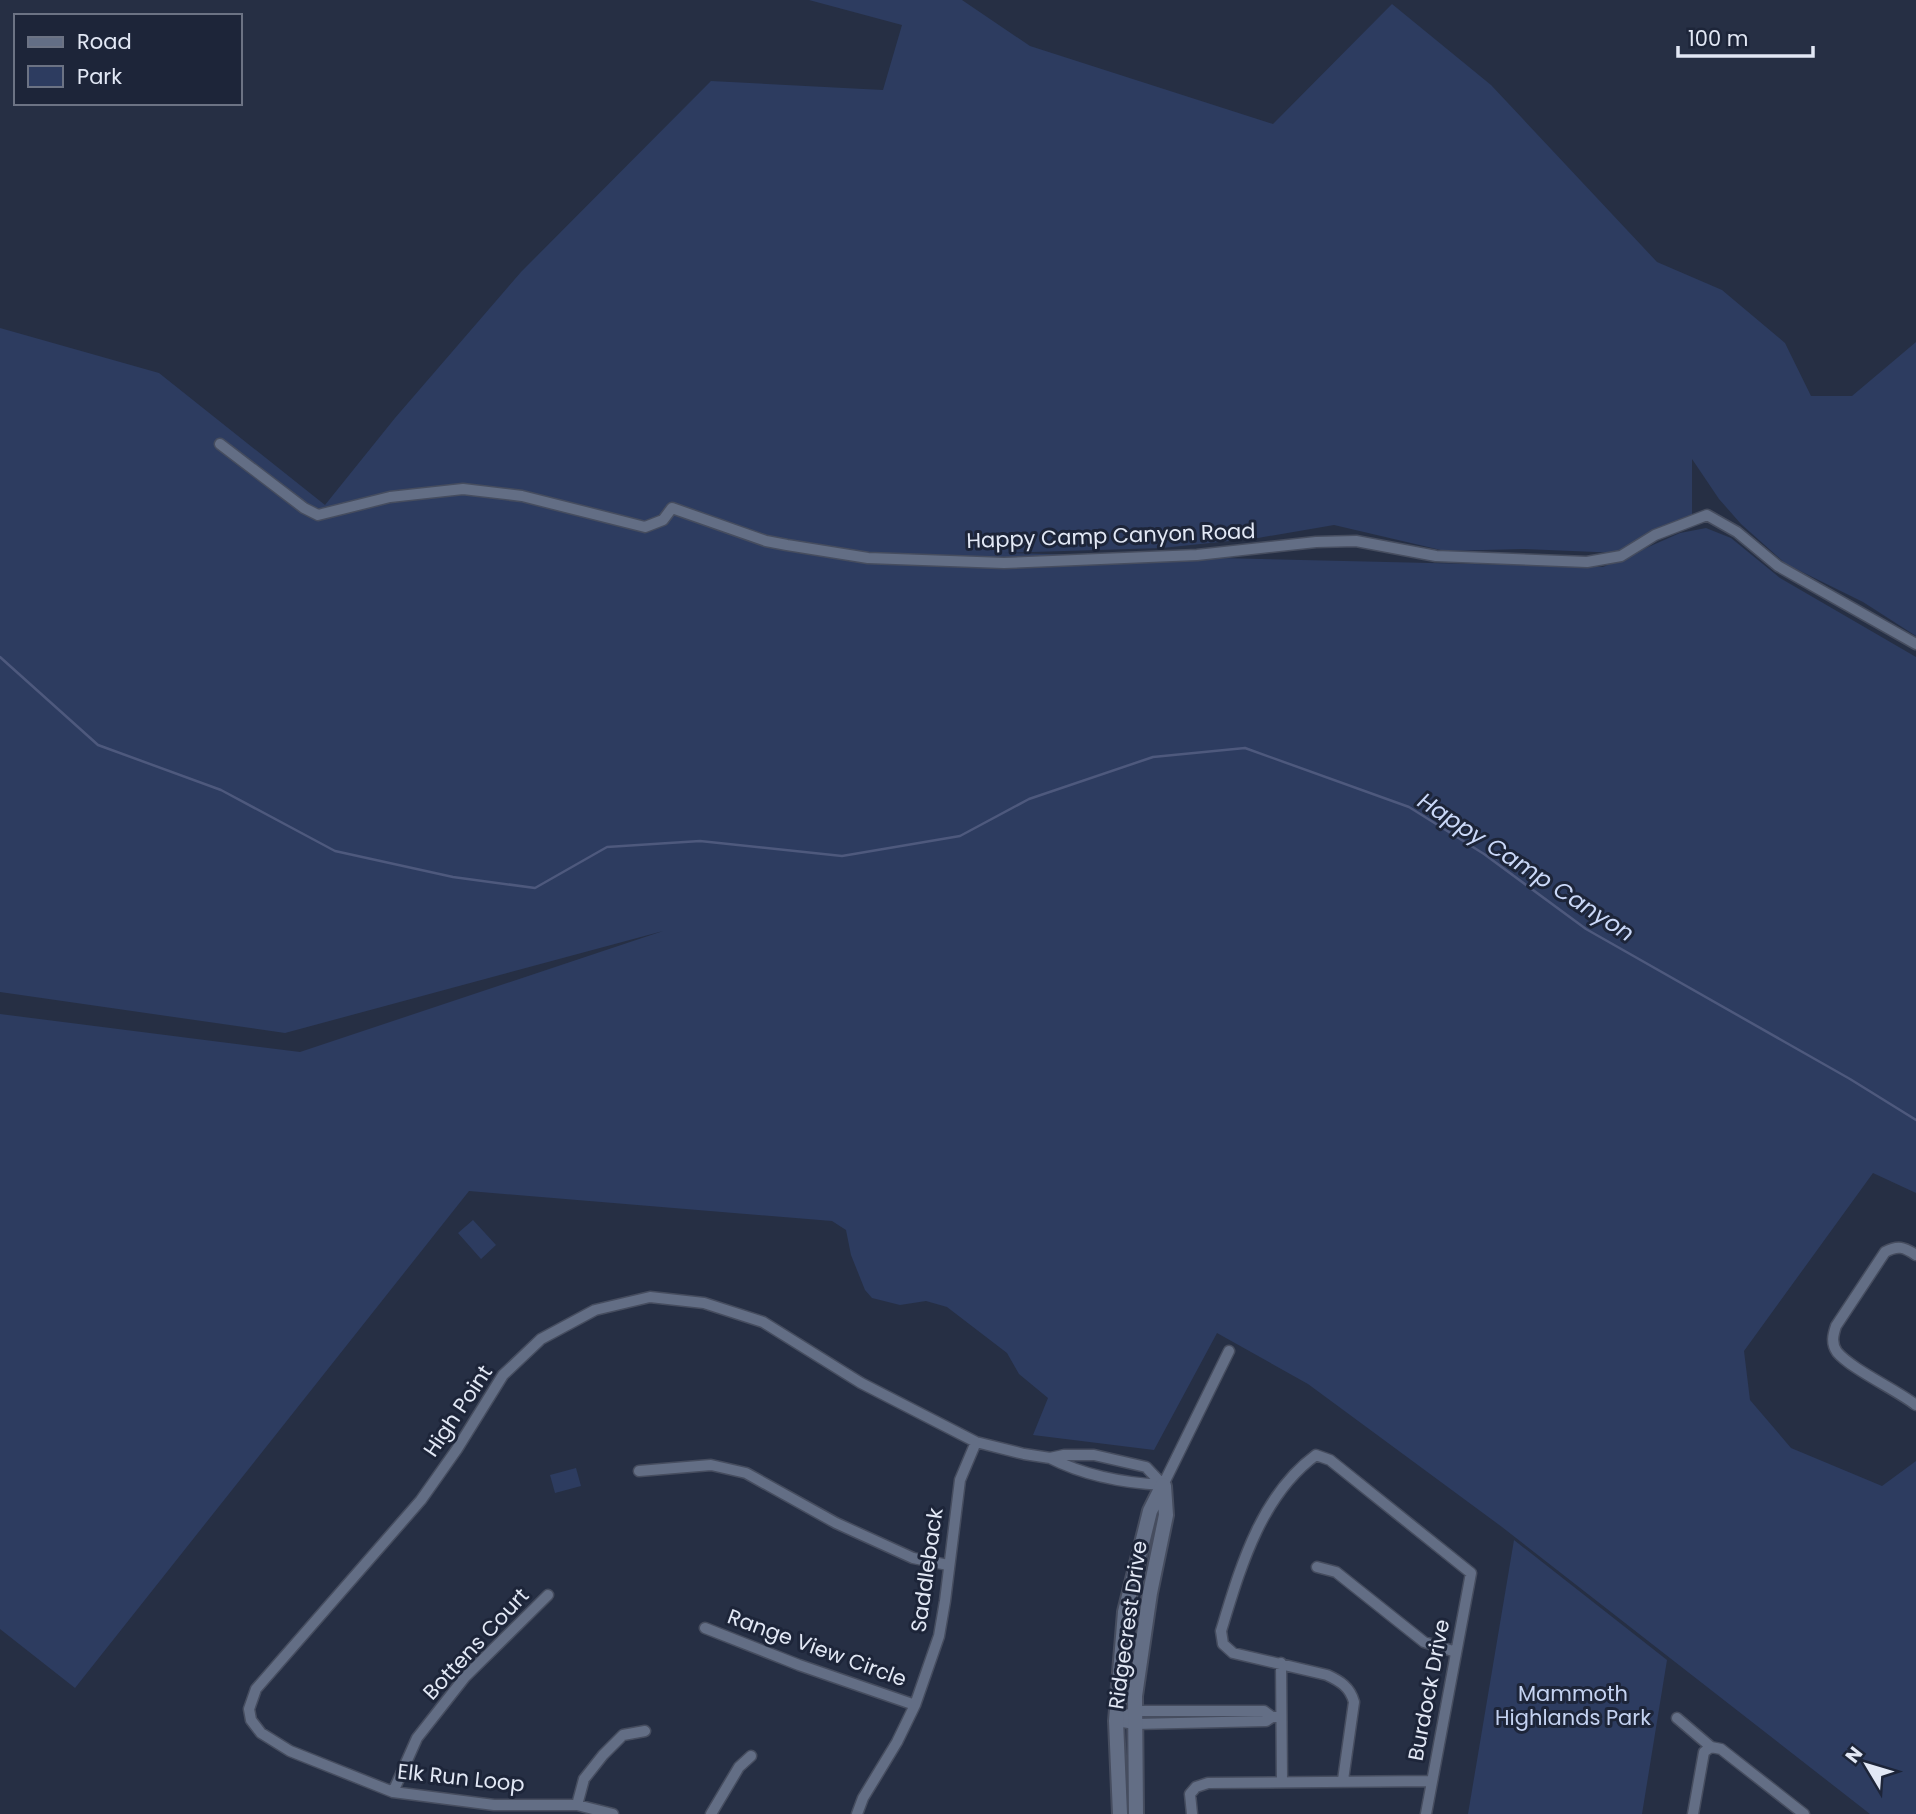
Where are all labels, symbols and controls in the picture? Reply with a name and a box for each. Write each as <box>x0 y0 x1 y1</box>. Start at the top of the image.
legend <box>14 14 242 105</box>
scale bar <box>1678 14 1813 58</box>
text: 100 m <box>1688 24 1748 53</box>
text: Road <box>77 27 132 56</box>
text: Park <box>77 62 122 91</box>
street label: Happy Camp Canyon Road <box>966 516 1256 555</box>
water label: Happy Camp Canyon <box>1412 785 1640 949</box>
street label: High Point <box>416 1359 499 1462</box>
street label: Saddleback <box>903 1506 950 1634</box>
street label: Ridgecrest Drive <box>1101 1539 1154 1711</box>
street label: Bottens Court <box>416 1581 535 1706</box>
street label: Range View Circle <box>724 1602 911 1693</box>
street label: Burdock Drive <box>1401 1617 1456 1763</box>
park label: Mammoth Highlands Park <box>1495 1679 1651 1732</box>
north arrow <box>1832 1730 1902 1800</box>
text: N <box>1839 1741 1869 1769</box>
street label: Elk Run Loop <box>396 1756 526 1799</box>

